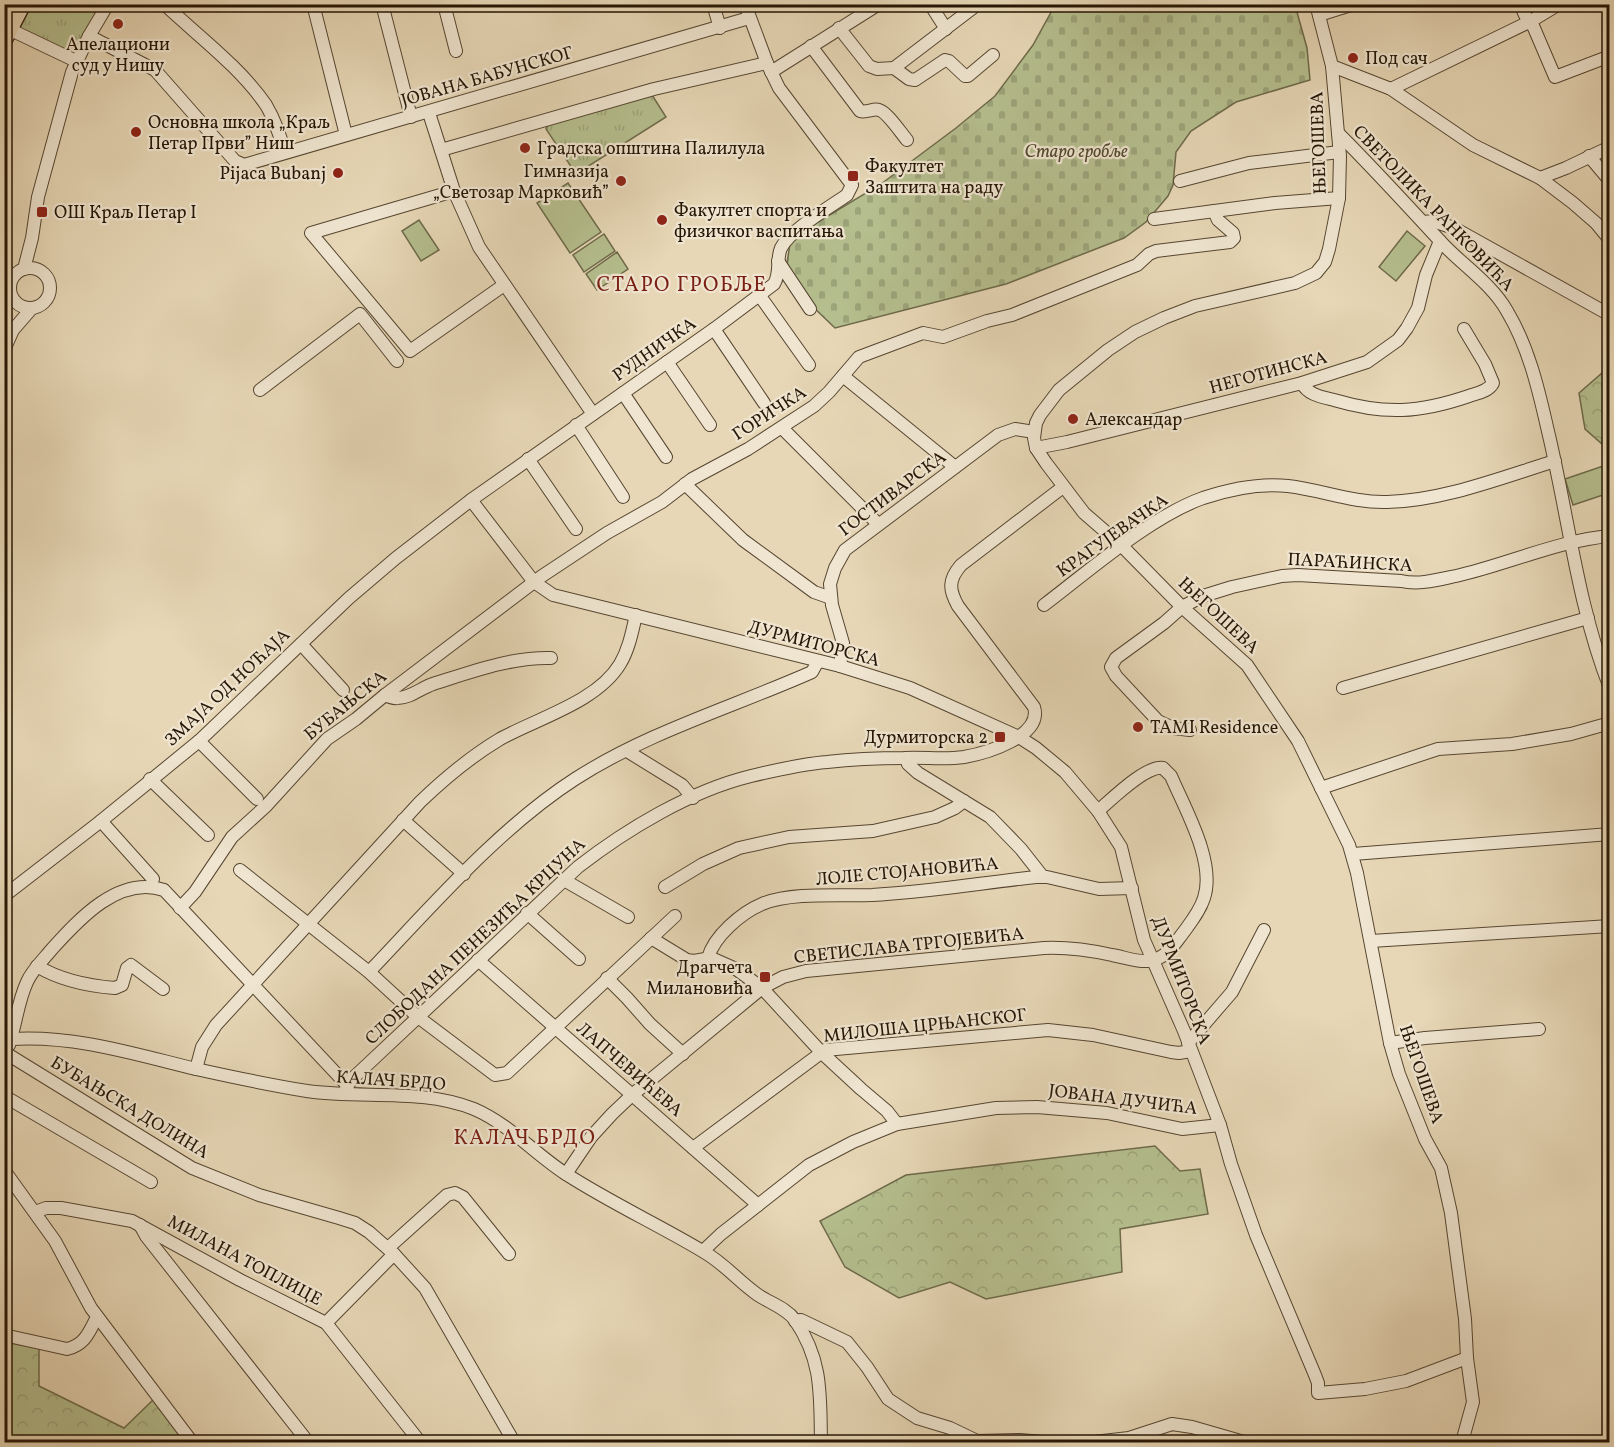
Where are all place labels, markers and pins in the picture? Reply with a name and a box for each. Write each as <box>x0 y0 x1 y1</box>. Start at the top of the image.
marker: Апелациони суд у Нишу <box>111 17 125 31</box>
place label: Апелациони суд у Нишу <box>66 33 170 79</box>
place label: Под сач <box>1365 47 1428 72</box>
marker: Под сач <box>1346 51 1360 65</box>
place label: Основна школа „Краљ Петар Први” Ниш <box>148 111 330 157</box>
marker: Основна школа „Краљ Петар Први” Ниш <box>129 125 143 139</box>
place label: Градска општина Палилула <box>537 137 765 162</box>
marker: Градска општина Палилула <box>518 141 532 155</box>
place label: Факултет Заштита на раду <box>865 155 1003 201</box>
place label: Гимназија „Светозар Марковић” <box>433 160 609 206</box>
place label: Pijaca Bubanj <box>220 162 326 187</box>
marker: Pijaca Bubanj <box>331 166 345 180</box>
marker: Факултет Заштита на раду <box>846 169 860 183</box>
marker: Гимназија „Светозар Марковић” <box>614 174 628 188</box>
place label: Факултет спорта и физичког васпитања <box>674 199 844 245</box>
place label: ОШ Краљ Петар I <box>54 201 197 226</box>
marker: ОШ Краљ Петар I <box>35 205 49 219</box>
marker: Факултет спорта и физичког васпитања <box>655 213 669 227</box>
place label: Александар <box>1085 408 1182 433</box>
marker: Александар <box>1066 412 1080 426</box>
place label: TAMI Residence <box>1150 716 1278 741</box>
marker: TAMI Residence <box>1131 720 1145 734</box>
place label: Дурмиторска 2 <box>864 726 988 751</box>
marker: Дурмиторска 2 <box>993 730 1007 744</box>
place label: Драгчета Милановића <box>646 956 753 1002</box>
marker: Драгчета Милановића <box>758 970 772 984</box>

